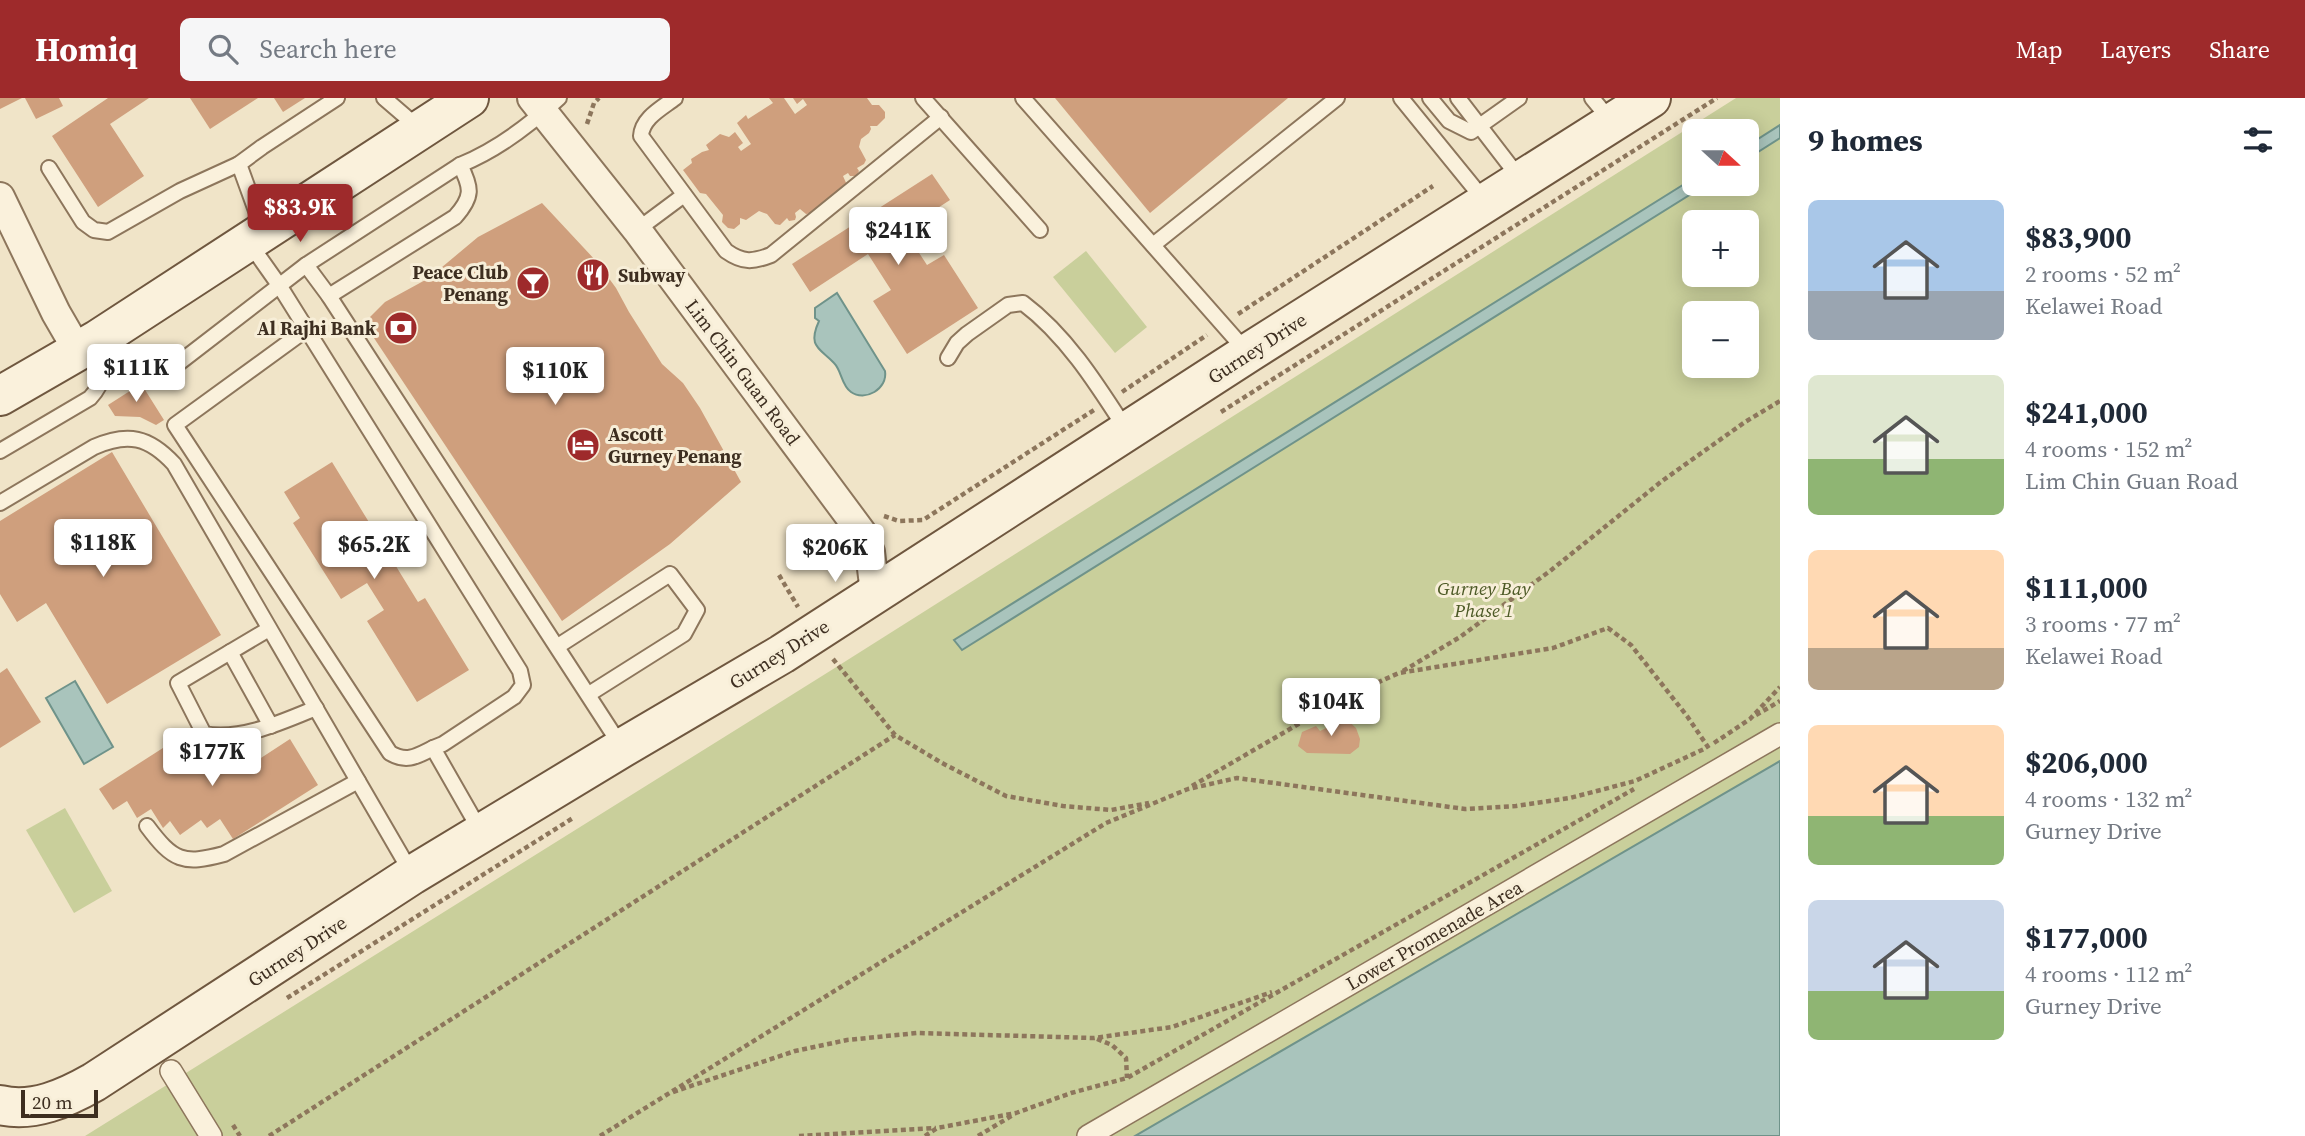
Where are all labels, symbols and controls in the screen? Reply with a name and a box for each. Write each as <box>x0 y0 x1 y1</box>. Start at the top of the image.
search box <box>180 18 670 81</box>
text: Homiq <box>35 27 138 72</box>
icon: search <box>204 30 242 68</box>
text: Search here <box>260 31 397 67</box>
text: Map <box>2016 33 2063 66</box>
text: Layers <box>2101 33 2171 66</box>
text: Share <box>2209 33 2270 66</box>
north arrow <box>1682 119 1759 196</box>
map controls <box>1682 119 1759 378</box>
text: 9 homes <box>1808 120 1923 161</box>
icon: filters <box>2239 121 2277 159</box>
pin: $83.9K <box>243 184 357 244</box>
text: $83.9K <box>264 191 336 223</box>
pin: $241K <box>849 208 947 267</box>
button: + <box>1682 210 1759 287</box>
text: $241K <box>865 214 931 246</box>
text: $83,900 <box>2025 217 2132 258</box>
icon: home <box>1864 228 1948 312</box>
restaurant icon: Subway <box>574 256 612 294</box>
text: 2 rooms · 52 m² <box>2025 258 2181 290</box>
place label: Peace Club Penang <box>412 259 509 307</box>
place label: Subway <box>618 262 686 288</box>
bar icon: Peace Club Penang <box>514 264 552 302</box>
text: Kelawei Road <box>2025 290 2162 322</box>
street label: Lim Chin Guan Road <box>680 294 807 450</box>
button: − <box>1682 301 1759 378</box>
street label: Gurney Drive <box>1203 306 1311 390</box>
bank icon: Al Rajhi Bank <box>382 309 420 347</box>
place label: Al Rajhi Bank <box>257 315 377 341</box>
pin: $111K <box>87 344 185 404</box>
pin: $110K <box>506 348 604 407</box>
text: $111K <box>103 351 169 383</box>
text: $110K <box>522 354 588 386</box>
text: $241,000 <box>2025 392 2148 433</box>
icon: home <box>1864 403 1948 487</box>
place label: Ascott Gurney Penang <box>608 421 742 469</box>
hotel icon: Ascott Gurney Penang <box>564 426 602 464</box>
text: 4 rooms · 152 m² <box>2025 433 2192 465</box>
text: Lim Chin Guan Road <box>2025 465 2238 497</box>
pin: $118K <box>54 519 152 579</box>
pin: $65.2K <box>317 522 431 581</box>
pin: $206K <box>786 524 884 584</box>
text: $118K <box>70 526 136 558</box>
text: $65.2K <box>338 528 410 560</box>
text: $206K <box>802 531 868 563</box>
text: $111,000 <box>2025 567 2148 608</box>
park label: Gurney Bay Phase 1 <box>1437 575 1532 623</box>
icon: home <box>1864 578 1948 662</box>
text: 3 rooms · 77 m² <box>2025 608 2181 640</box>
street label: Gurney Drive <box>724 613 834 695</box>
text: Kelawei Road <box>2025 640 2162 672</box>
pin: $104K <box>1282 678 1380 738</box>
text: $104K <box>1298 685 1364 717</box>
pin: $177K <box>163 728 261 788</box>
text: $177K <box>179 735 245 767</box>
text: $206,000 <box>2025 742 2148 783</box>
icon: home <box>1864 753 1948 837</box>
text: 4 rooms · 132 m² <box>2025 783 2192 815</box>
text: Gurney Drive <box>2025 815 2162 847</box>
street label: Lower Promenade Area <box>1341 874 1527 996</box>
street label: Gurney Drive <box>243 909 351 993</box>
text: $177,000 <box>2025 917 2148 958</box>
icon: home <box>1864 928 1948 1012</box>
text: 4 rooms · 112 m² <box>2025 958 2192 990</box>
text: Gurney Drive <box>2025 990 2162 1022</box>
scale bar <box>21 1087 98 1119</box>
text: 20 m <box>32 1089 73 1115</box>

